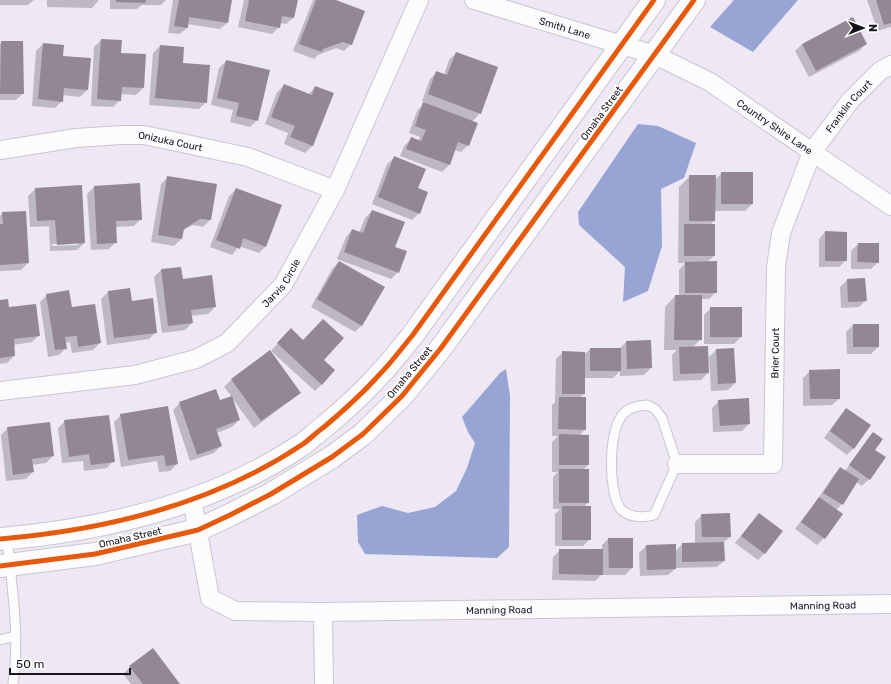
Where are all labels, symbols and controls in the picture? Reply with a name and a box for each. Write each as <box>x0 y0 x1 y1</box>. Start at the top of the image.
north arrow <box>843 8 883 48</box>
street label: Smith Lane <box>538 15 592 42</box>
text: N <box>866 24 879 32</box>
street label: Franklin Court <box>824 77 875 135</box>
street label: Omaha Street <box>578 84 626 143</box>
street label: Country Shire Lane <box>734 97 815 158</box>
street label: Onizuka Court <box>138 130 204 154</box>
street label: Jarvis Circle <box>260 257 303 310</box>
street label: Brier Court <box>769 327 782 378</box>
street label: Omaha Street <box>385 344 435 401</box>
street label: Omaha Street <box>98 525 163 551</box>
street label: Manning Road <box>790 599 856 612</box>
street label: Manning Road <box>466 604 532 617</box>
scale bar <box>10 650 130 676</box>
text: 50 m <box>16 657 44 671</box>

